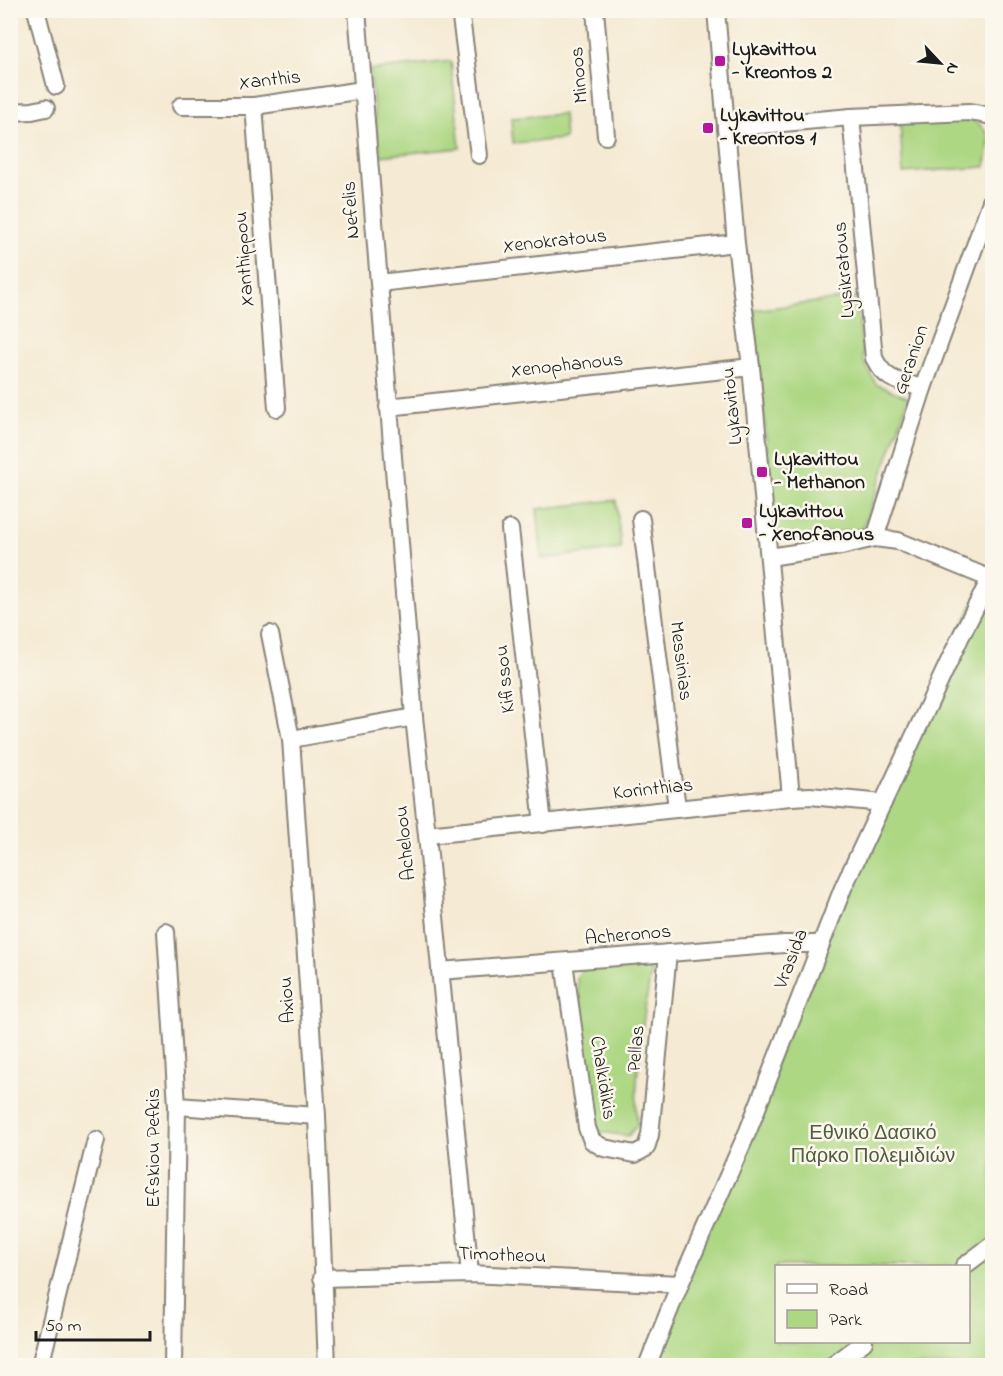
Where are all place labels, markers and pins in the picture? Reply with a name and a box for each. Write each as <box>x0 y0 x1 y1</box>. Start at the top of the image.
place label: Lykavittou - Kreontos 2 <box>731 36 832 88</box>
marker: Lykavittou - Kreontos 2 <box>713 54 727 68</box>
place label: Lykavittou - Kreontos 1 <box>719 102 817 154</box>
marker: Lykavittou - Kreontos 1 <box>701 121 715 135</box>
place label: Lykavittou - Methanon <box>773 446 865 498</box>
marker: Lykavittou - Methanon <box>755 465 769 479</box>
place label: Lykavittou - Xenofanous <box>758 498 874 550</box>
marker: Lykavittou - Xenofanous <box>740 516 754 530</box>

